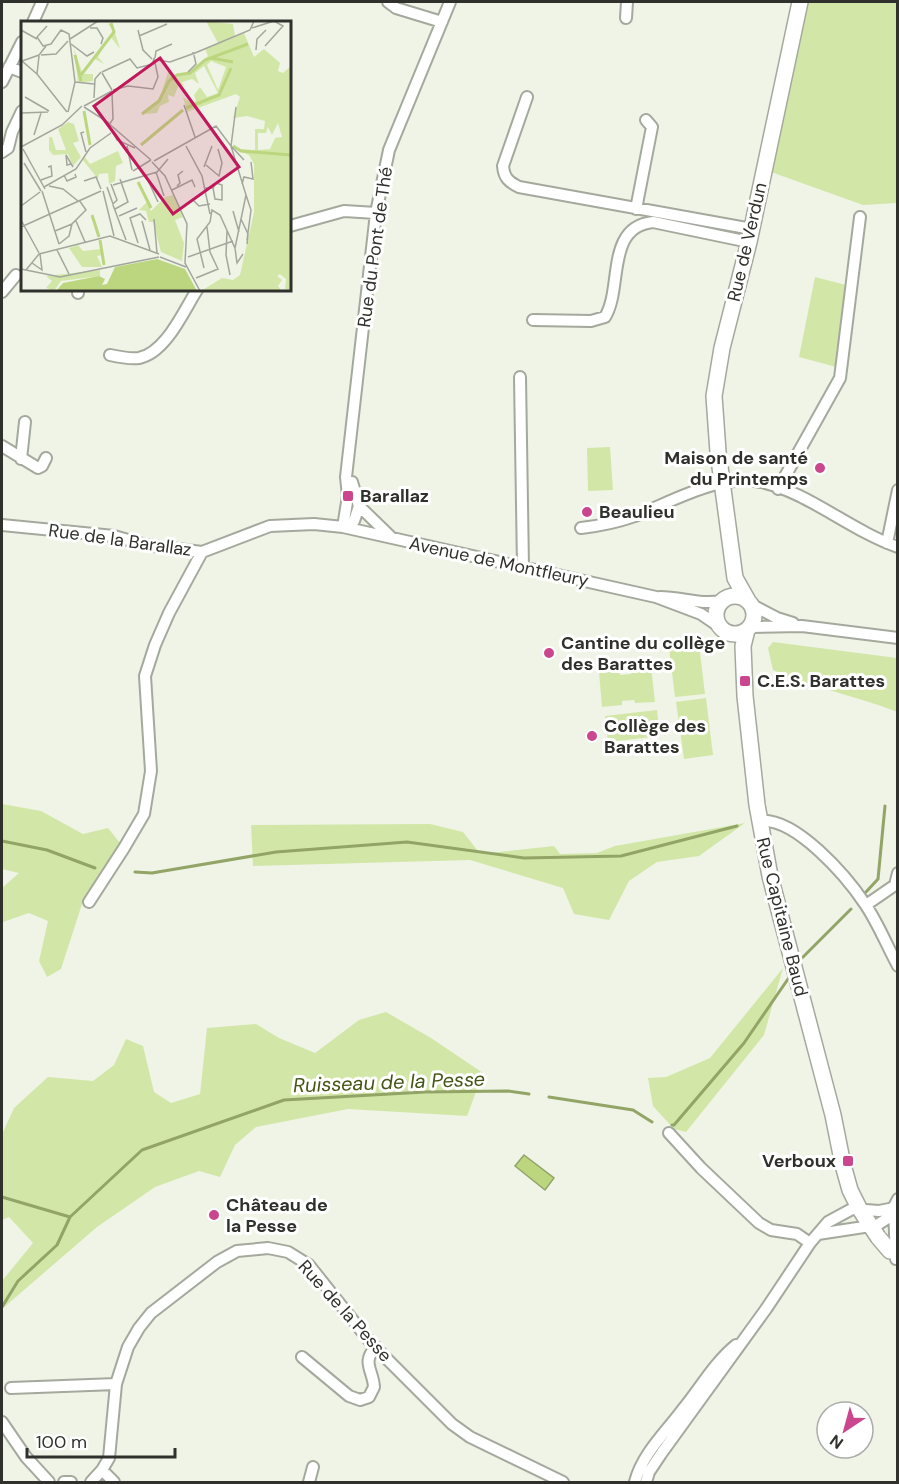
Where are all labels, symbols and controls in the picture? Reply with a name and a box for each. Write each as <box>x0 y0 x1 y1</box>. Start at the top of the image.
inset map <box>21 21 291 291</box>
street label: Rue du Pont de Thé <box>352 165 398 329</box>
street label: Rue de Verdun <box>722 180 772 304</box>
place label: Maison de santé du Printemps <box>664 446 808 491</box>
marker: Maison de santé du Printemps <box>813 461 827 475</box>
place label: Barallaz <box>360 484 429 508</box>
marker: Barallaz <box>341 489 355 503</box>
place label: Beaulieu <box>599 500 675 524</box>
marker: Beaulieu <box>580 505 594 519</box>
street label: Rue de la Barallaz <box>47 518 193 562</box>
street label: Avenue de Montfleury <box>407 531 591 593</box>
place label: Cantine du collège des Barattes <box>561 631 725 676</box>
marker: Cantine du collège des Barattes <box>542 646 556 660</box>
place label: C.E.S. Barattes <box>757 669 885 693</box>
marker: C.E.S. Barattes <box>738 674 752 688</box>
place label: Collège des Barattes <box>604 714 706 759</box>
marker: Collège des Barattes <box>585 729 599 743</box>
street label: Rue Capitaine Baud <box>751 835 813 999</box>
water label: Ruisseau de la Pesse <box>293 1066 485 1098</box>
place label: Verboux <box>762 1149 836 1173</box>
marker: Verboux <box>841 1154 855 1168</box>
place label: Château de la Pesse <box>226 1193 328 1238</box>
marker: Château de la Pesse <box>207 1208 221 1222</box>
street label: Rue de la Pesse <box>293 1255 397 1367</box>
north arrow <box>815 1400 875 1460</box>
scale bar <box>27 1421 176 1459</box>
text: 100 m <box>36 1430 87 1454</box>
text: N <box>826 1430 847 1454</box>

